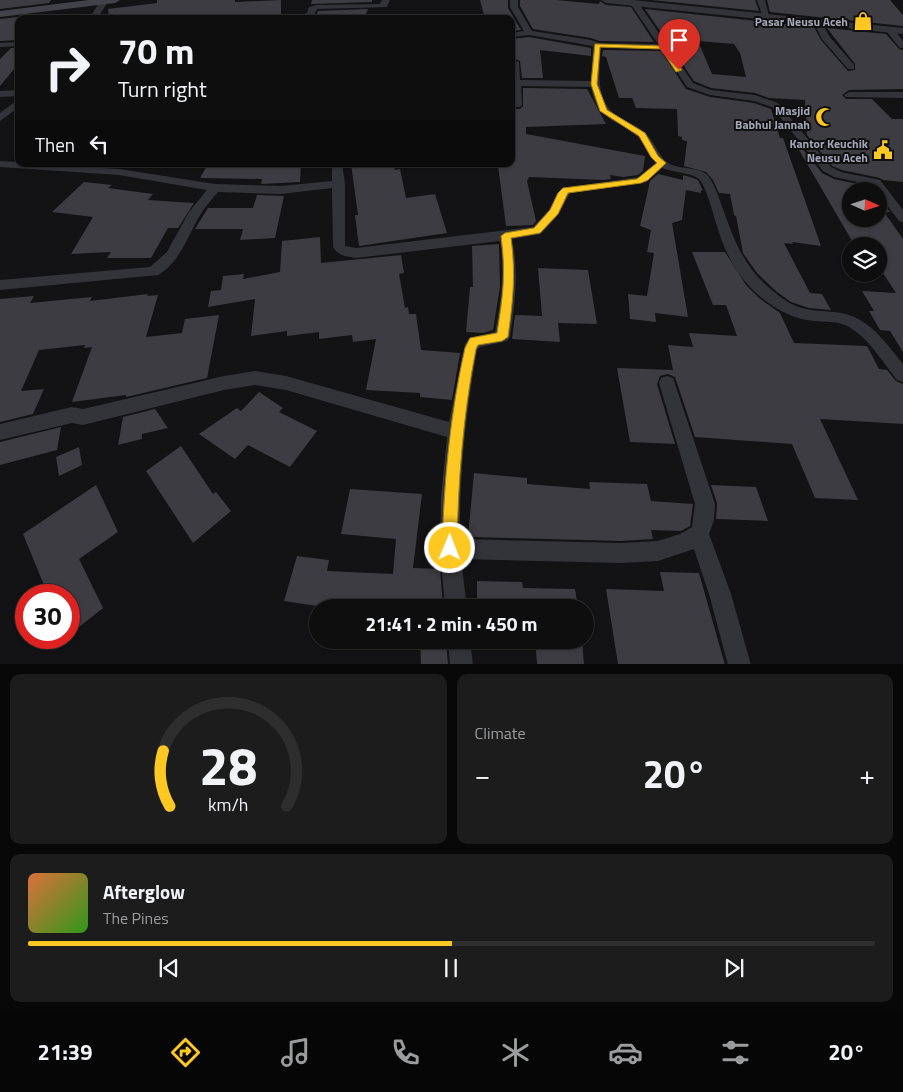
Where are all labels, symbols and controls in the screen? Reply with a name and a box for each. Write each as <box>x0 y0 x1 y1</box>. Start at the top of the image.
shop icon: Pasar Neusu Aceh <box>852 10 874 32</box>
place label: Pasar Neusu Aceh <box>755 12 848 31</box>
pin <box>658 19 700 70</box>
text: 70 m <box>118 24 194 78</box>
icon: arrive <box>665 26 693 54</box>
icon: right <box>35 35 100 100</box>
text: Turn right <box>118 72 207 106</box>
place label: Masjid Babhul Jannah <box>735 101 810 134</box>
mosque icon: Masjid Babhul Jannah <box>814 106 836 128</box>
text: Then <box>35 130 75 159</box>
icon: left <box>85 130 113 158</box>
place label: Kantor Keuchik Neusu Aceh <box>789 134 869 167</box>
public building icon: Kantor Keuchik Neusu Aceh <box>872 139 894 161</box>
north arrow <box>842 182 888 228</box>
map controls <box>842 182 887 282</box>
button: layers <box>842 237 887 282</box>
position arrow <box>423 521 475 573</box>
speed limit sign: 30 <box>15 584 80 649</box>
text: 21:41 · 2 min · 450 m <box>365 609 538 638</box>
text: Climate <box>475 721 526 745</box>
text: 28 <box>199 726 257 805</box>
text: 20° <box>643 745 707 803</box>
text: − <box>475 753 490 796</box>
text: + <box>859 753 875 796</box>
text: km/h <box>208 791 248 818</box>
text: Afterglow <box>103 877 185 906</box>
text: The Pines <box>103 906 169 930</box>
icon: previous <box>155 954 183 982</box>
icon: pause <box>437 954 465 982</box>
icon: next <box>720 954 748 982</box>
text: 21:39 <box>38 1035 92 1069</box>
icon: directions <box>168 1035 203 1070</box>
icon: music <box>278 1035 313 1070</box>
icon: phone <box>388 1035 423 1070</box>
icon: climate <box>498 1035 533 1070</box>
icon: car <box>608 1035 643 1070</box>
icon: filters <box>718 1035 753 1070</box>
text: 20° <box>828 1035 865 1069</box>

